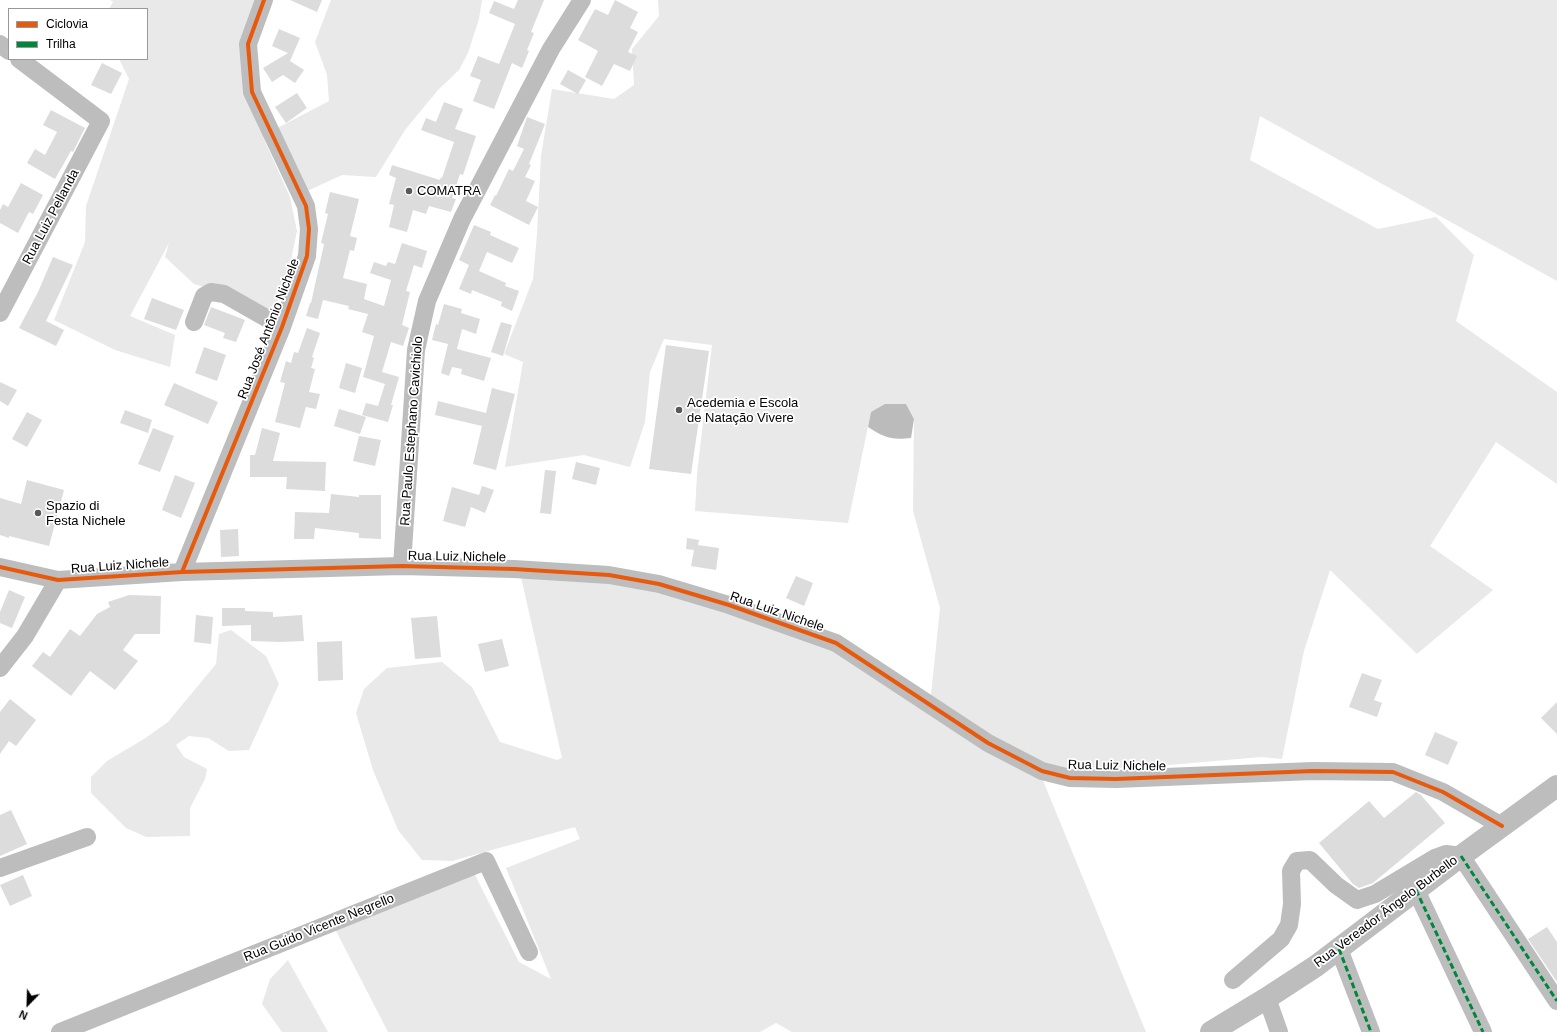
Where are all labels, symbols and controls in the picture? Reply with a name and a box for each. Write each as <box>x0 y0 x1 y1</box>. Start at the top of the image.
legend <box>8 8 148 60</box>
text: Ciclovia <box>46 17 88 31</box>
text: Trilha <box>46 37 76 51</box>
street label: Rua Luiz Pellanda <box>19 167 83 267</box>
place label: COMATRA <box>417 183 481 199</box>
marker: COMATRA <box>404 186 414 196</box>
street label: Rua José Antônio Nichele <box>235 256 303 402</box>
street label: Rua Paulo Estephano Cavichiolo <box>398 336 426 526</box>
place label: Acedemia e Escola de Natação Vivere <box>687 395 798 426</box>
marker: Acedemia e Escola de Natação Vivere <box>674 405 684 415</box>
place label: Spazio di Festa Nichele <box>46 498 125 529</box>
marker: Spazio di Festa Nichele <box>33 508 43 518</box>
street label: Rua Luiz Nichele <box>408 548 506 566</box>
street label: Rua Luiz Nichele <box>70 555 170 577</box>
street label: Rua Luiz Nichele <box>728 589 826 635</box>
street label: Rua Luiz Nichele <box>1068 757 1166 775</box>
street label: Rua Vereador Ângelo Burbello <box>1311 853 1461 971</box>
street label: Rua Guido Vicente Negrello <box>241 891 397 965</box>
north arrow <box>8 984 48 1024</box>
text: N <box>17 1008 29 1022</box>

